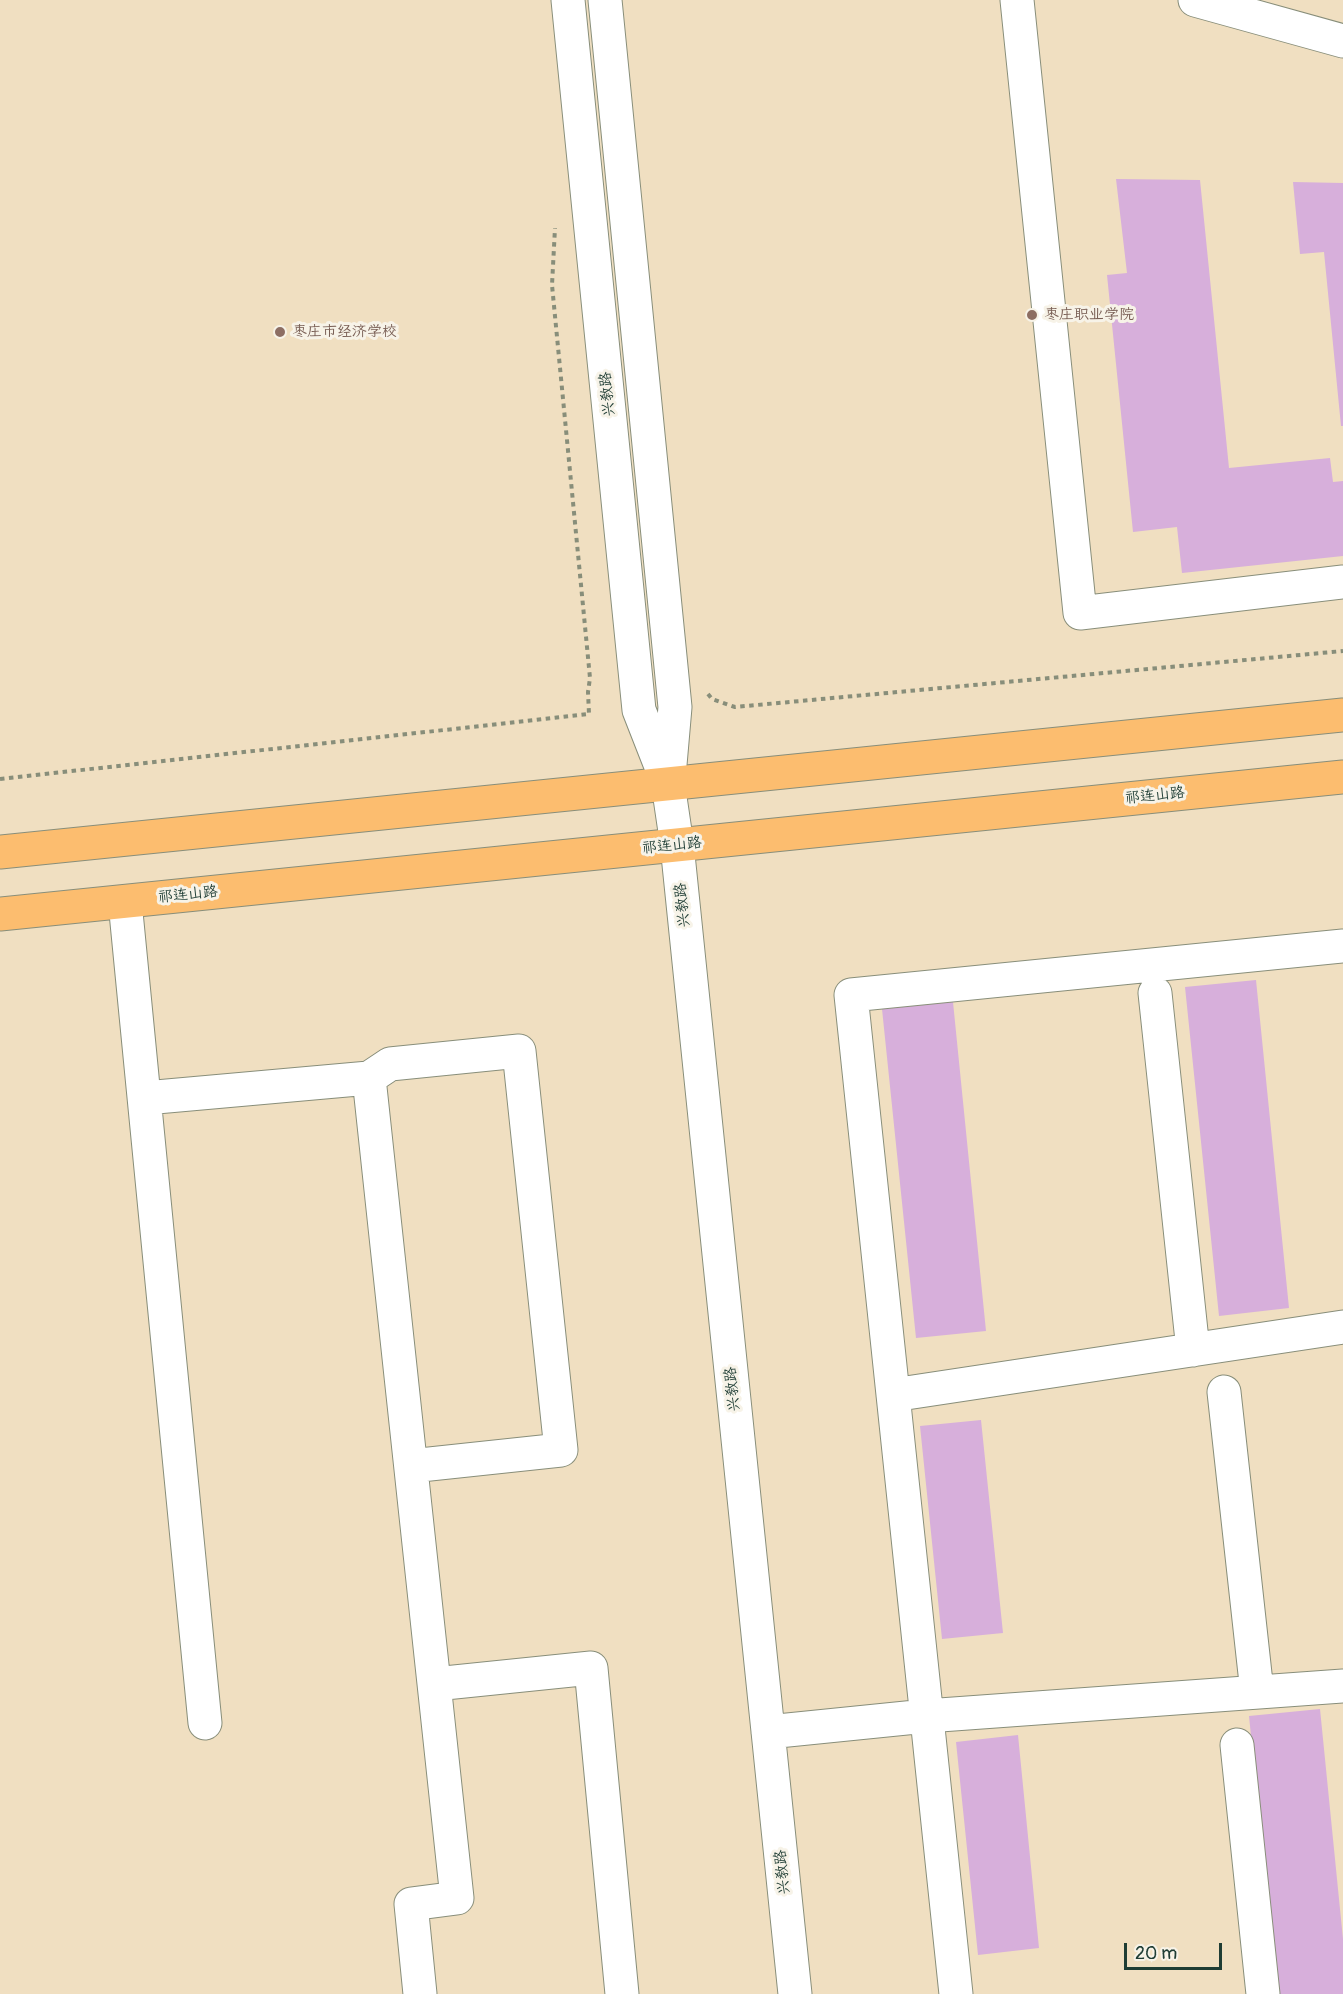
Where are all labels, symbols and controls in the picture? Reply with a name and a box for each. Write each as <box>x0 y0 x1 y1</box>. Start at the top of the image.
place label: 枣庄职业学院 <box>1044 306 1134 324</box>
marker: 枣庄职业学院 <box>1025 308 1039 322</box>
place label: 枣庄市经济学校 <box>292 323 397 341</box>
marker: 枣庄市经济学校 <box>273 325 287 339</box>
street label: 兴教路 <box>597 371 619 417</box>
street label: 祁连山路 <box>1124 784 1186 808</box>
street label: 祁连山路 <box>641 834 703 858</box>
street label: 兴教路 <box>672 882 694 928</box>
street label: 祁连山路 <box>157 883 219 907</box>
street label: 兴教路 <box>722 1366 744 1412</box>
street label: 兴教路 <box>772 1849 794 1895</box>
scale bar <box>1127 1931 1224 1969</box>
text: 20 m <box>1135 1942 1177 1965</box>

